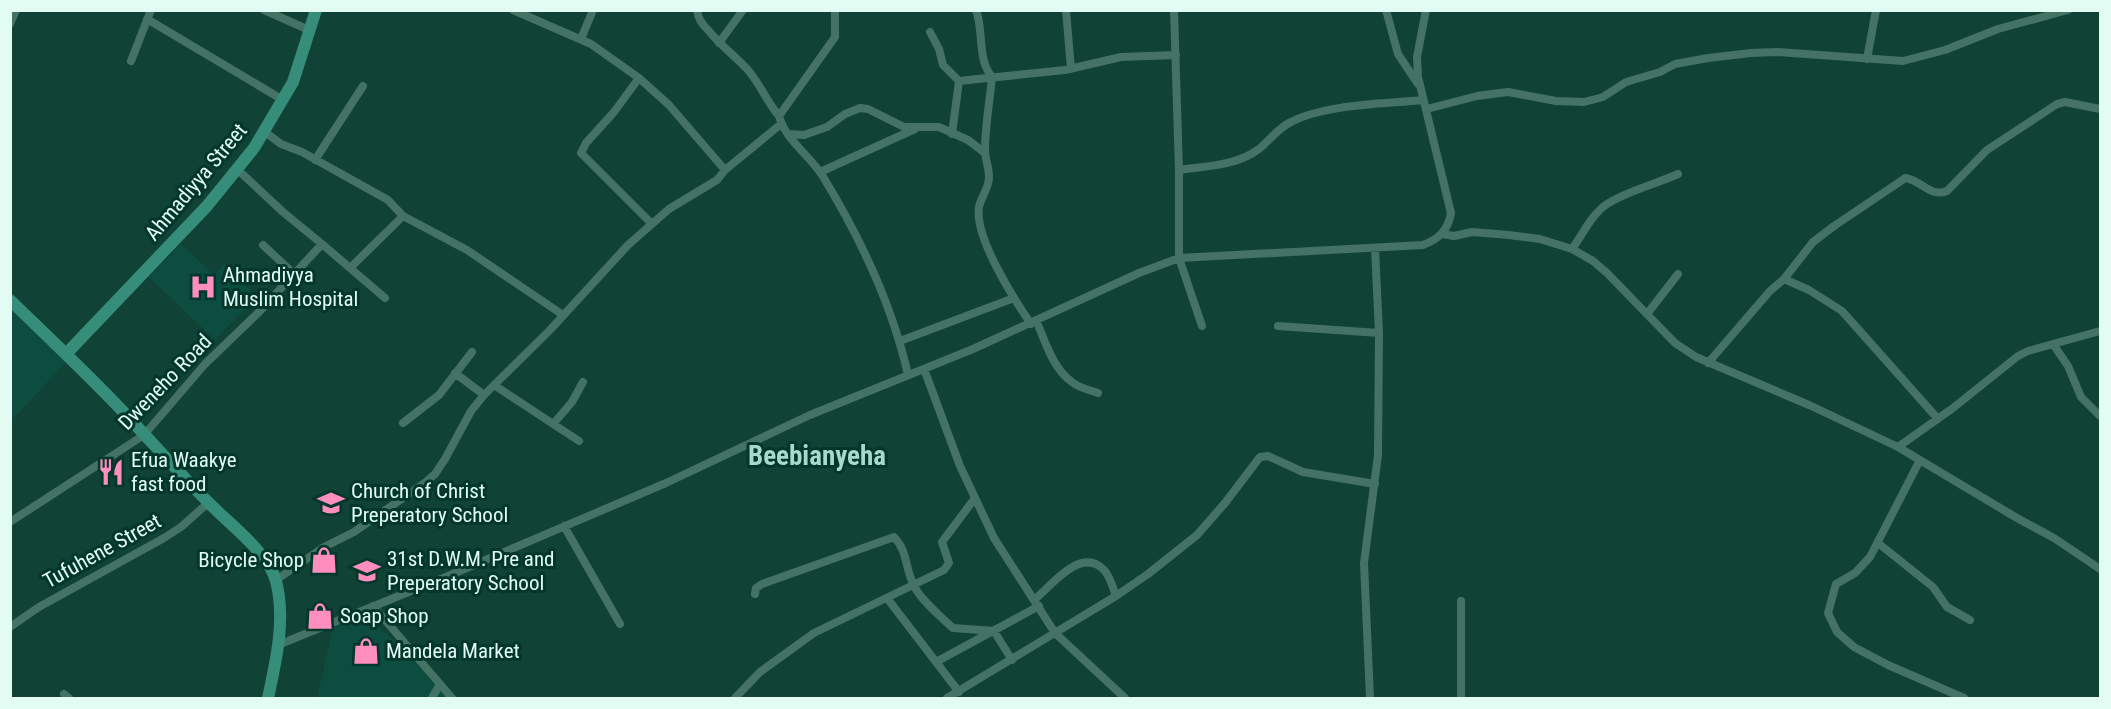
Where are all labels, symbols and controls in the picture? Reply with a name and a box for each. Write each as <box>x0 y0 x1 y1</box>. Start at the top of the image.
street label: Ahmadiyya Street <box>140 119 252 245</box>
place label: Ahmadiyya Muslim Hospital <box>223 263 358 311</box>
hospital icon: Ahmadiyya Muslim Hospital <box>188 272 218 302</box>
street label: Dweneho Road <box>114 329 216 435</box>
district label: Beebianyeha <box>748 440 886 472</box>
place label: Efua Waakye fast food <box>131 448 237 496</box>
restaurant icon: Efua Waakye fast food <box>96 457 126 487</box>
place label: Church of Christ Preperatory School <box>351 479 508 527</box>
school or university icon: Church of Christ Preperatory School <box>316 488 346 518</box>
street label: Tufuhene Street <box>39 509 165 593</box>
shop icon: Bicycle Shop <box>309 545 339 575</box>
place label: 31st D.W.M. Pre and Preperatory School <box>387 547 554 595</box>
place label: Bicycle Shop <box>198 548 304 572</box>
school or university icon: 31st D.W.M. Pre and Preperatory School <box>352 556 382 586</box>
shop icon: Soap Shop <box>305 601 335 631</box>
place label: Soap Shop <box>340 604 429 628</box>
shop icon: Mandela Market <box>351 636 381 666</box>
place label: Mandela Market <box>386 639 520 663</box>

